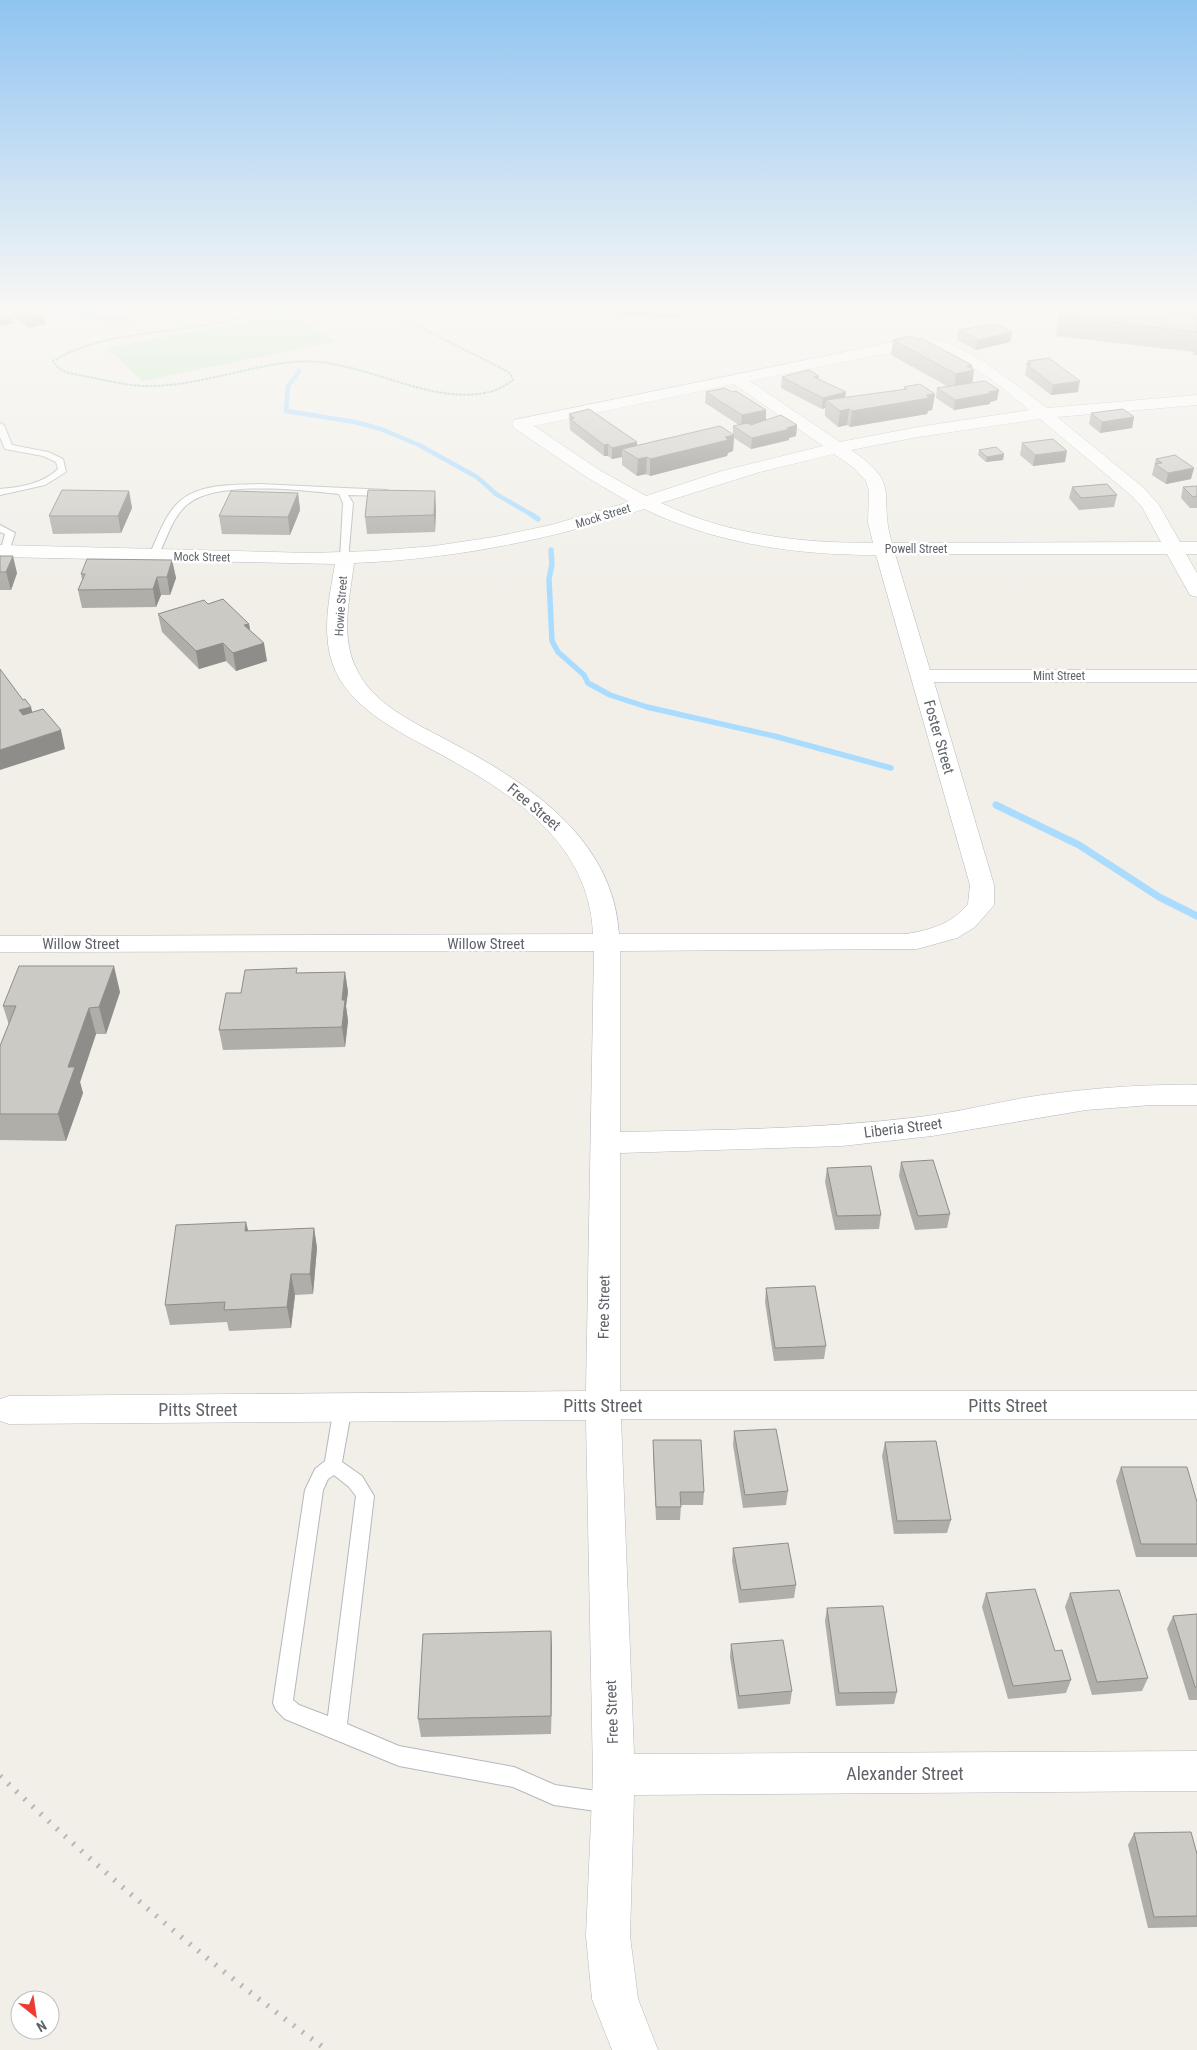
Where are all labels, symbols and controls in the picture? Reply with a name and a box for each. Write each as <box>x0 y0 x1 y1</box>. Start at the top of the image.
street label: Mock Street <box>574 501 633 531</box>
street label: Powell Street <box>885 542 948 556</box>
street label: Mock Street <box>173 550 231 565</box>
street label: Howie Street <box>332 575 350 637</box>
street label: Mint Street <box>1033 669 1085 683</box>
street label: Foster Street <box>920 698 958 776</box>
street label: Free Street <box>504 780 564 834</box>
street label: Willow Street <box>42 935 120 953</box>
street label: Willow Street <box>447 935 525 953</box>
street label: Liberia Street <box>863 1114 943 1142</box>
street label: Free Street <box>594 1275 614 1339</box>
street label: Pitts Street <box>563 1395 643 1416</box>
street label: Pitts Street <box>968 1395 1048 1416</box>
street label: Pitts Street <box>158 1399 238 1420</box>
street label: Free Street <box>602 1680 622 1744</box>
street label: Alexander Street <box>846 1763 964 1784</box>
north arrow <box>10 1990 60 2040</box>
text: N <box>34 2017 49 2035</box>

